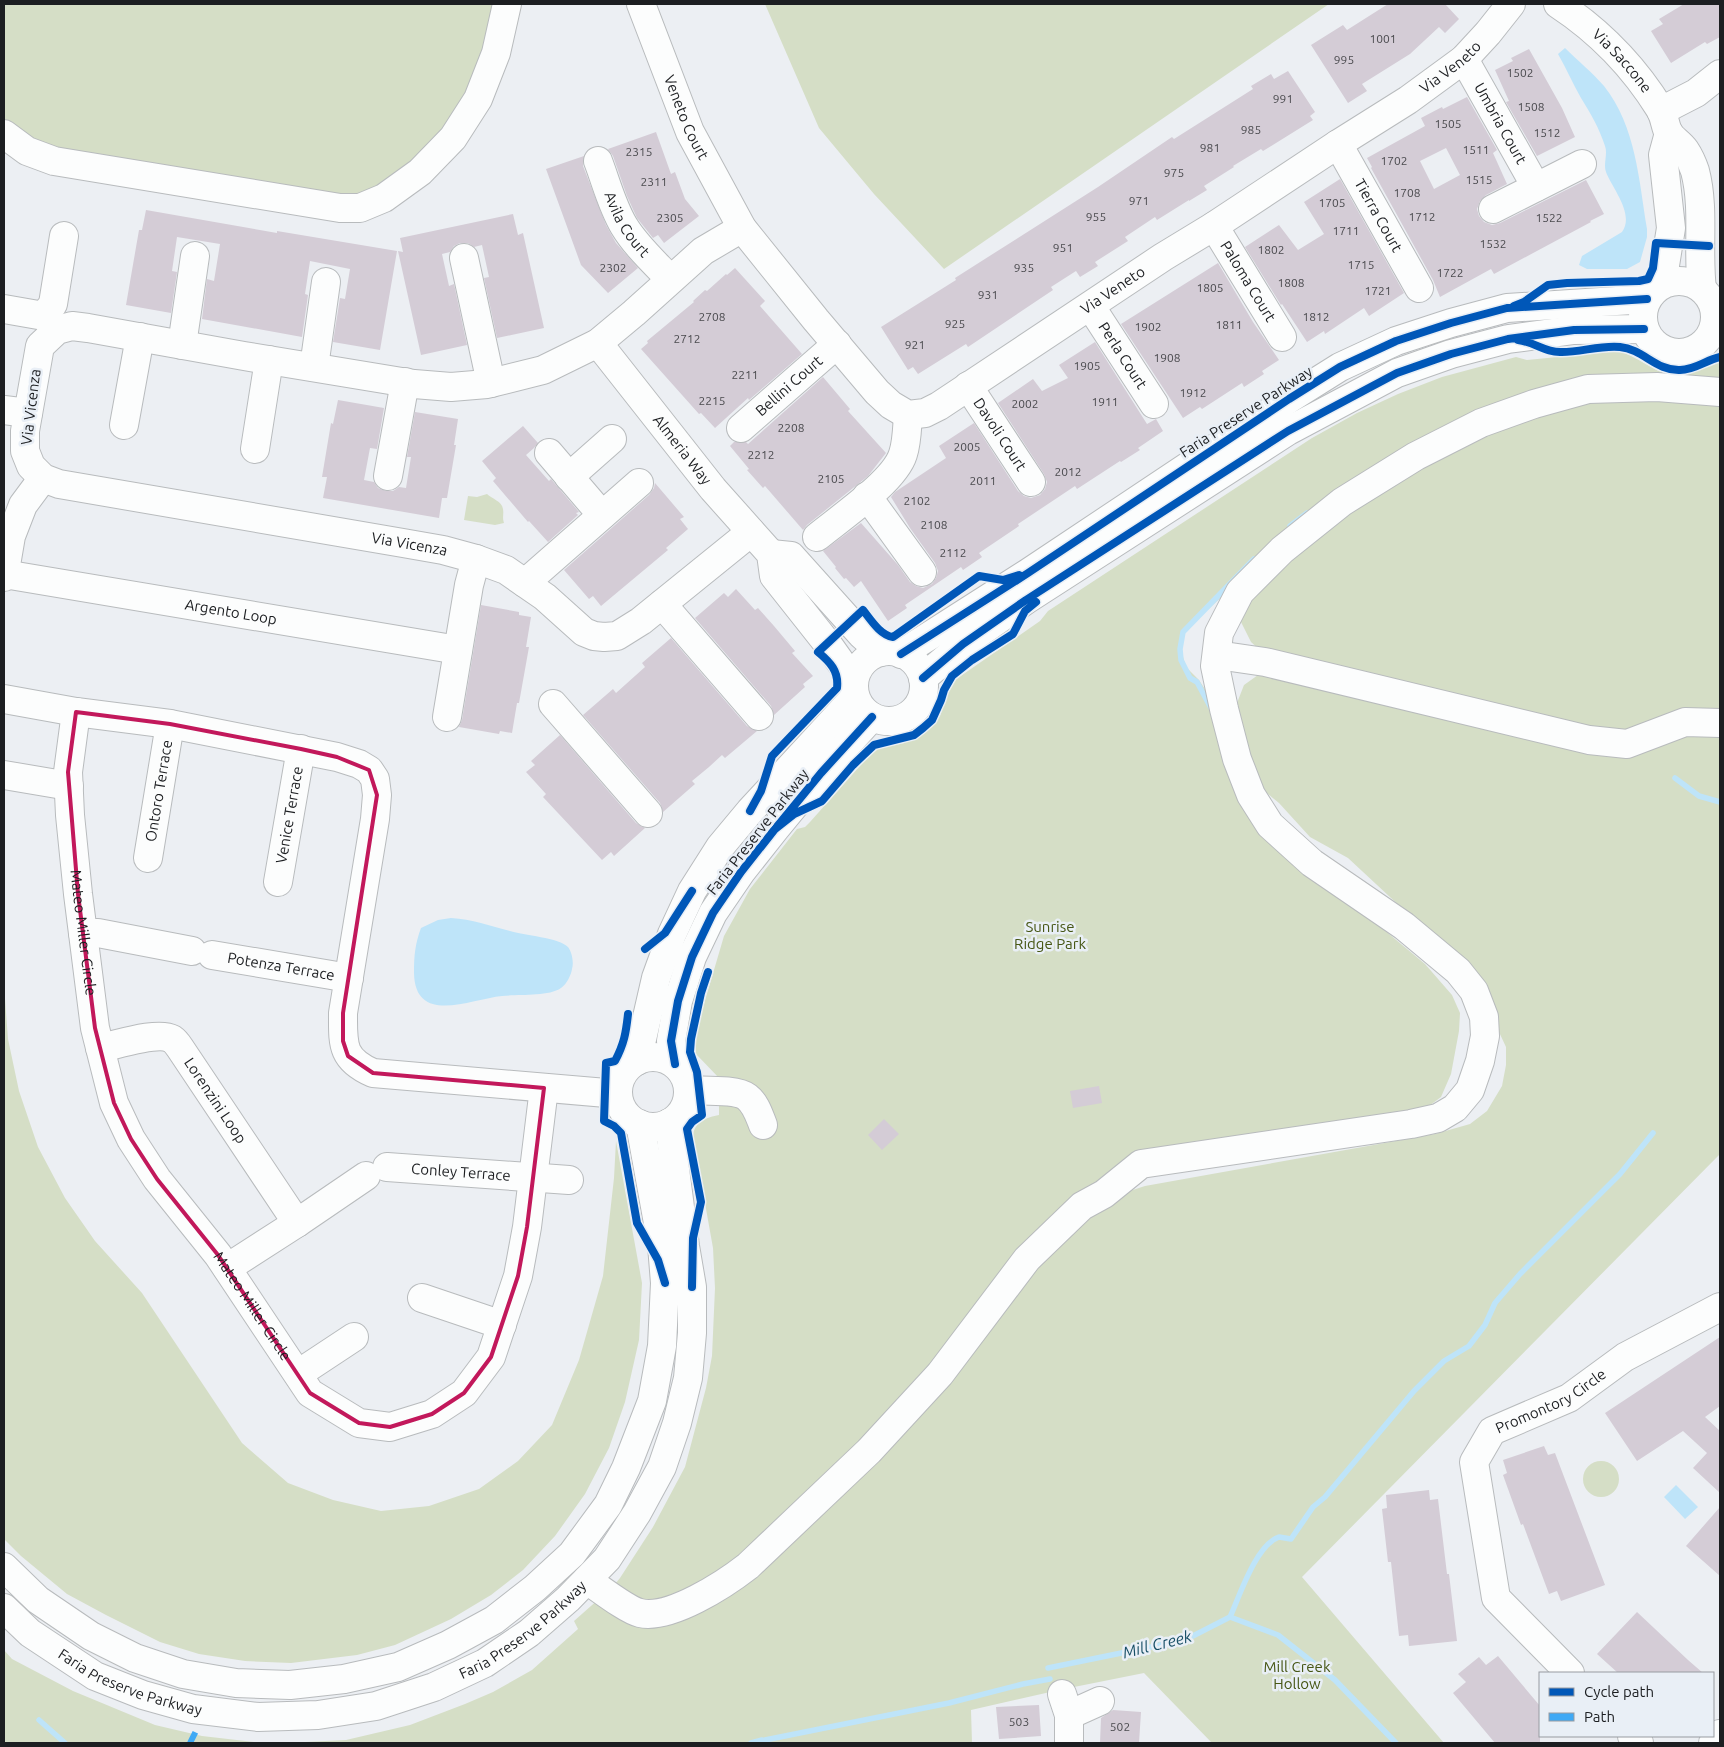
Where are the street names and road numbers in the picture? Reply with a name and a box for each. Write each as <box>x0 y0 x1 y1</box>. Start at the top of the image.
street label: Via Saccone <box>1589 25 1655 96</box>
street label: Via Veneto <box>1416 37 1484 96</box>
street label: Veneto Court <box>661 73 712 162</box>
street label: Umbria Court <box>1471 80 1530 167</box>
street label: Tierra Court <box>1351 176 1406 255</box>
street label: Avila Court <box>601 189 653 260</box>
street label: Paloma Court <box>1217 238 1280 325</box>
street label: Via Veneto <box>1077 263 1148 317</box>
street label: Perla Court <box>1095 319 1151 392</box>
street label: Bellini Court <box>752 352 826 419</box>
street label: Faria Preserve Parkway <box>1176 362 1315 461</box>
street label: Via Vicenza <box>17 368 44 446</box>
street label: Davoli Court <box>970 395 1030 474</box>
street label: Almeria Way <box>650 411 715 488</box>
street label: Via Vicenza <box>370 529 450 559</box>
street label: Argento Loop <box>184 595 278 628</box>
street label: Ontoro Terrace <box>142 739 175 843</box>
street label: Venice Terrace <box>272 765 306 865</box>
street label: Faria Preserve Parkway <box>703 766 812 898</box>
street label: Mateo Miller Circle <box>68 869 100 997</box>
street label: Potenza Terrace <box>226 949 336 983</box>
street label: Lorenzini Loop <box>181 1054 250 1146</box>
street label: Conley Terrace <box>411 1160 511 1184</box>
street label: Mateo Miller Circle <box>210 1248 295 1363</box>
street label: Promontory Circle <box>1493 1365 1609 1437</box>
street label: Faria Preserve Parkway <box>456 1577 589 1682</box>
street label: Faria Preserve Parkway <box>55 1645 203 1718</box>

